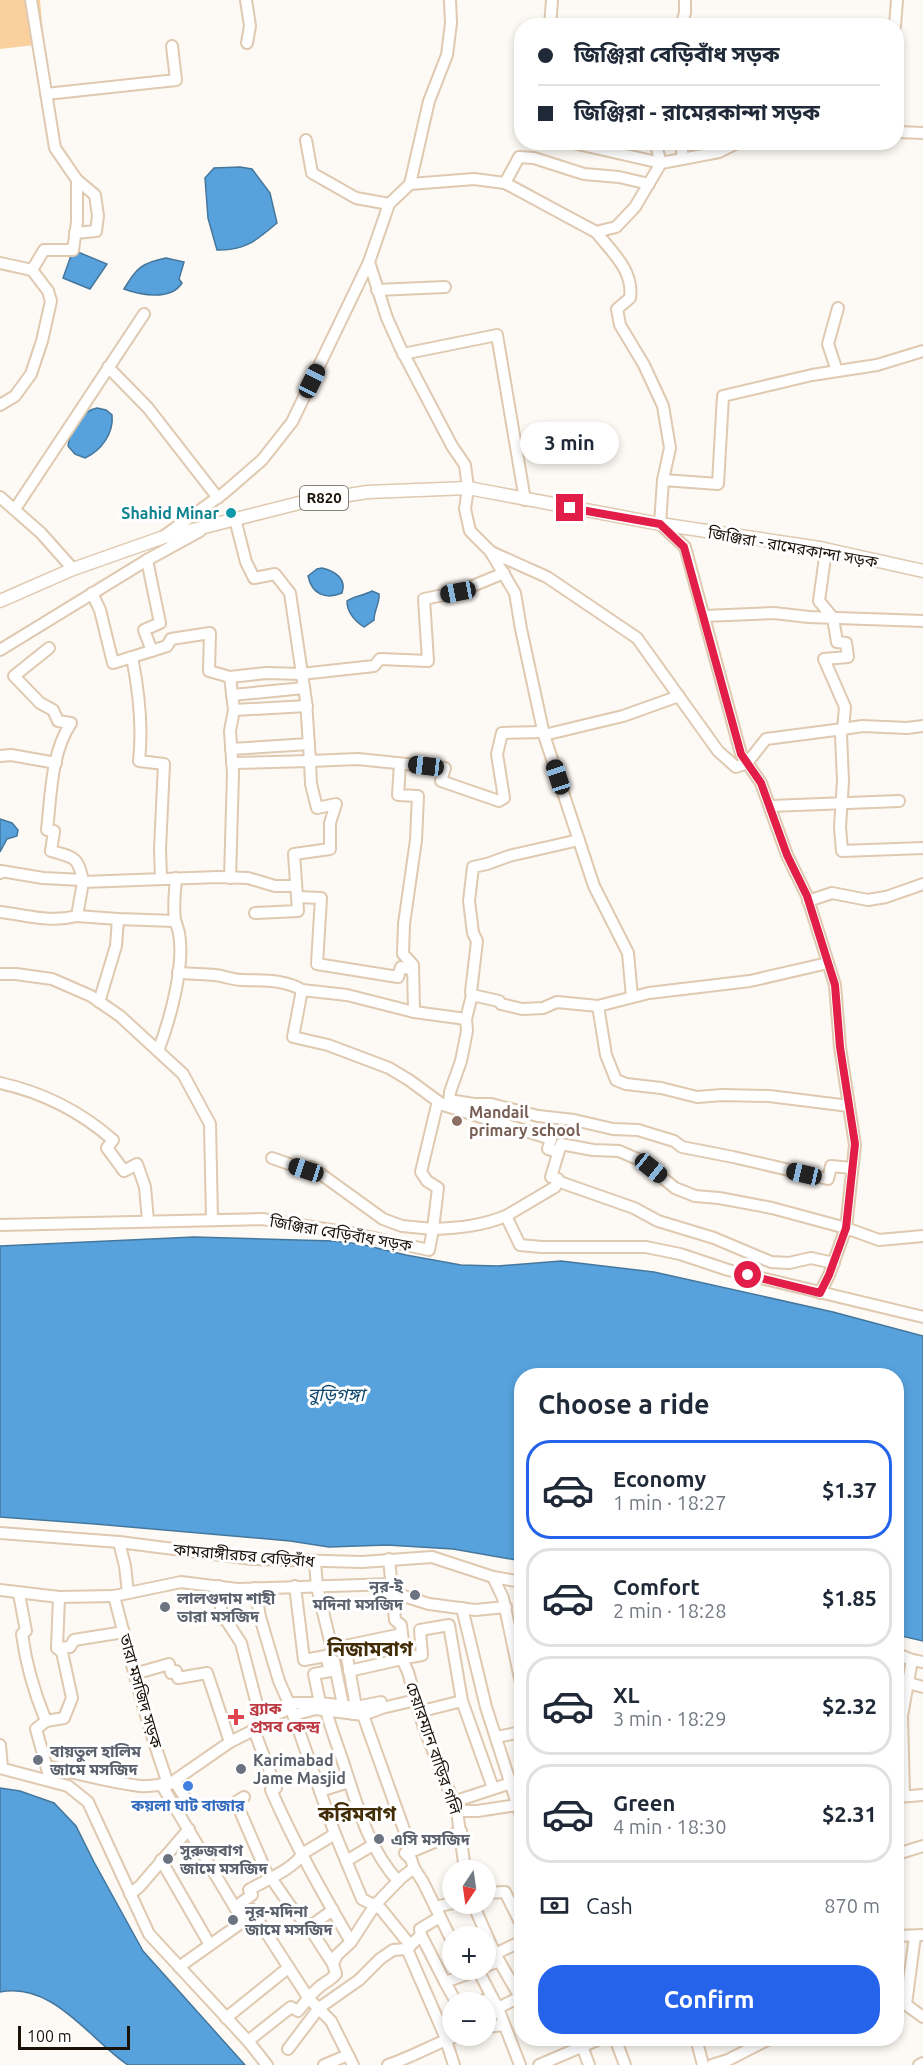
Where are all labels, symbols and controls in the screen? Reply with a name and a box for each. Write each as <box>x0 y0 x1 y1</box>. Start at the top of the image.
text: জিঞ্জিরা বেড়িবাঁধ সড়ক <box>574 41 780 66</box>
text: জিঞ্জিরা - রামেরকান্দা সড়ক <box>574 99 820 124</box>
car <box>296 361 328 401</box>
callout: 3 min <box>520 421 620 463</box>
text: 3 min <box>544 431 595 454</box>
road number: R820 <box>300 486 348 510</box>
route end <box>556 494 583 521</box>
place label: Shahid Minar <box>121 504 219 522</box>
marker: Shahid Minar <box>224 506 238 520</box>
street label: জিঞ্জিরা - রামেরকান্দা সড়ক <box>706 523 880 571</box>
car <box>439 580 477 604</box>
car <box>407 755 445 777</box>
car <box>544 757 572 797</box>
place label: Mandail primary school <box>469 1103 580 1139</box>
marker: Mandail primary school <box>450 1114 464 1128</box>
car <box>631 1150 671 1186</box>
car <box>286 1156 326 1184</box>
car <box>784 1161 824 1187</box>
street label: জিঞ্জিরা বেড়িবাঁধ সড়ক <box>267 1211 415 1255</box>
route start <box>734 1261 761 1288</box>
water label: বুড়িগঙ্গা <box>307 1384 368 1406</box>
text: Choose a ride <box>538 1389 710 1419</box>
icon: car <box>541 1463 595 1517</box>
text: Economy <box>613 1466 706 1491</box>
text: $1.37 <box>822 1477 877 1502</box>
text: 1 min · 18:27 <box>613 1491 727 1514</box>
street label: কামরাঙ্গীরচর বেড়িবাঁধ <box>172 1540 316 1570</box>
icon: car <box>541 1571 595 1625</box>
text: Comfort <box>613 1574 700 1599</box>
place label: নূর-ই মদিনা মসজিদ <box>312 1577 404 1613</box>
text: $1.85 <box>822 1585 877 1610</box>
marker: নূর-ই মদিনা মসজিদ <box>408 1588 422 1602</box>
place label: লালগুদাম শাহী তারা মসজিদ <box>176 1589 276 1625</box>
text: 2 min · 18:28 <box>613 1599 727 1622</box>
marker: লালগুদাম শাহী তারা মসজিদ <box>158 1600 172 1614</box>
street label: তারা মসজিদ সড়ক <box>116 1631 166 1751</box>
district label: নিজামবাগ <box>326 1637 413 1660</box>
street label: চেয়ারম্যান বাড়ির গলি <box>403 1679 465 1817</box>
icon: car <box>541 1679 595 1733</box>
text: XL <box>613 1682 640 1707</box>
text: $2.32 <box>822 1693 877 1718</box>
place label: ব্র্যাক প্রসব কেন্দ্র <box>249 1699 321 1735</box>
text: 3 min · 18:29 <box>613 1707 727 1730</box>
marker: ব্র্যাক প্রসব কেন্দ্র <box>227 1708 245 1726</box>
place label: বায়তুল হালিম জামে মসজিদ <box>49 1742 142 1778</box>
place label: Karimabad Jame Masjid <box>253 1751 346 1787</box>
marker: বায়তুল হালিম জামে মসজিদ <box>31 1753 45 1767</box>
marker: Karimabad Jame Masjid <box>234 1762 248 1776</box>
marker: কয়লা ঘাট বাজার <box>181 1779 195 1793</box>
icon: car <box>541 1787 595 1841</box>
text: Green <box>613 1790 675 1815</box>
place label: কয়লা ঘাট বাজার <box>130 1796 245 1814</box>
text: $2.31 <box>822 1801 877 1826</box>
district label: করিমবাগ <box>317 1802 396 1825</box>
text: 4 min · 18:30 <box>613 1815 727 1838</box>
place label: এসি মসজিদ <box>391 1830 471 1848</box>
marker: এসি মসজিদ <box>372 1832 386 1846</box>
place label: সুরুজবাগ জামে মসজিদ <box>179 1841 268 1877</box>
marker: সুরুজবাগ জামে মসজিদ <box>161 1852 175 1866</box>
north arrow <box>442 1860 496 1914</box>
map controls <box>442 1860 496 2046</box>
icon: cash <box>538 1889 571 1922</box>
text: Cash <box>586 1893 633 1918</box>
text: 870 m <box>824 1894 880 1917</box>
place label: নূর-মদিনা জামে মসজিদ <box>244 1902 333 1938</box>
marker: নূর-মদিনা জামে মসজিদ <box>226 1913 240 1927</box>
button: + <box>442 1926 496 1980</box>
button: Confirm <box>538 1965 880 2034</box>
button: − <box>442 1992 496 2046</box>
scale bar <box>18 2023 130 2050</box>
text: 100 m <box>27 2027 72 2045</box>

